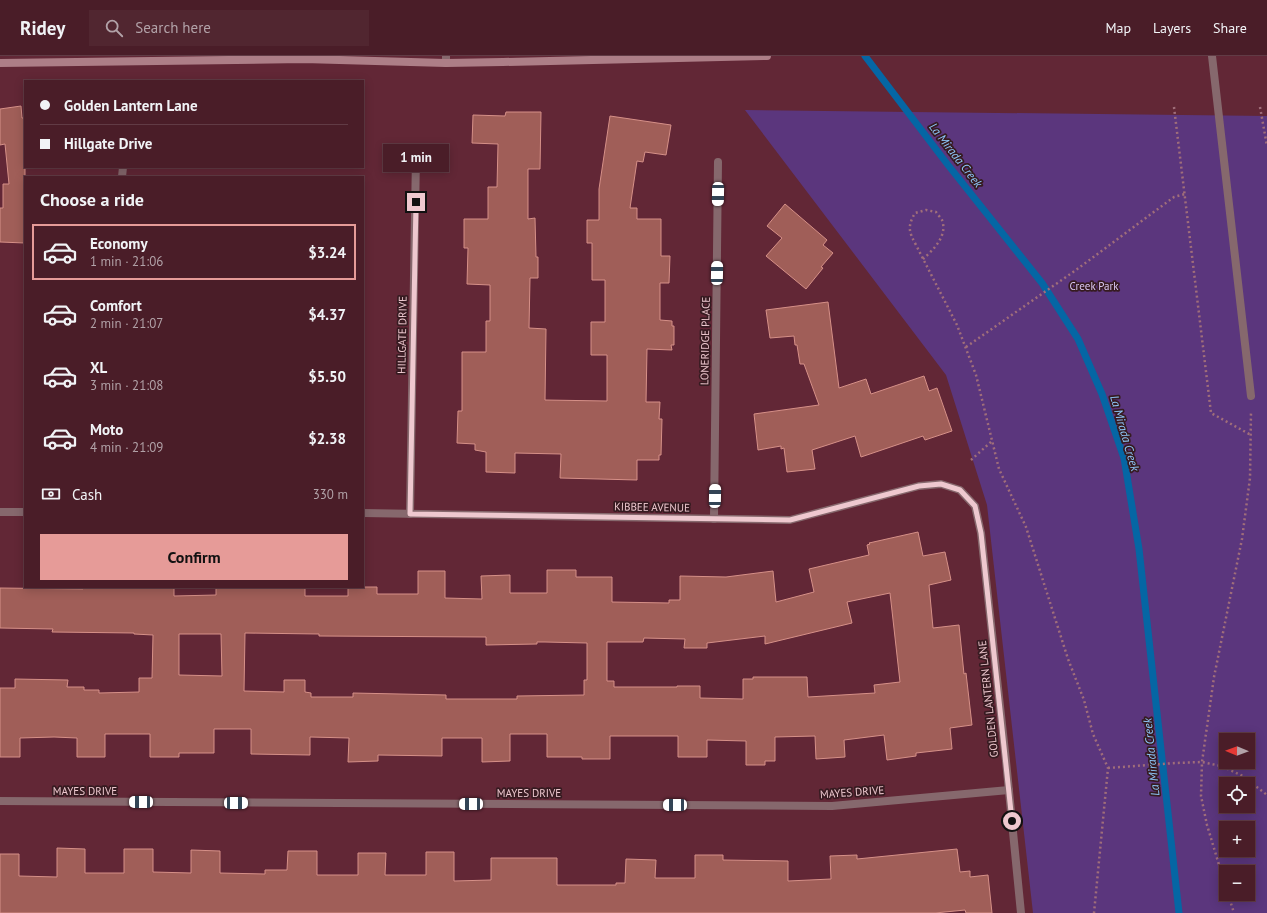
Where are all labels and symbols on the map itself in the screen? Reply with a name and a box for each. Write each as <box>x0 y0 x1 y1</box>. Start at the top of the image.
water label: La Mirada Creek <box>926 120 986 191</box>
callout: 1 min <box>383 144 449 172</box>
car <box>712 182 724 206</box>
route end <box>407 193 425 211</box>
car <box>711 261 723 285</box>
park label: Creek Park <box>1070 279 1119 293</box>
street label: HILLGATE DRIVE <box>394 296 410 374</box>
street label: LONERIDGE PLACE <box>697 297 713 385</box>
water label: La Mirada Creek <box>1107 393 1143 473</box>
car <box>709 484 721 508</box>
street label: KIBBEE AVENUE <box>614 499 690 515</box>
street label: GOLDEN LANTERN LANE <box>975 640 1001 758</box>
water label: La Mirada Creek <box>1139 717 1163 797</box>
north arrow <box>1219 733 1255 769</box>
street label: MAYES DRIVE <box>819 783 885 801</box>
street label: MAYES DRIVE <box>53 784 117 798</box>
street label: MAYES DRIVE <box>497 786 561 800</box>
car <box>129 796 153 808</box>
car <box>224 797 248 809</box>
car <box>459 798 483 810</box>
car <box>663 799 687 811</box>
route start <box>1003 812 1021 830</box>

